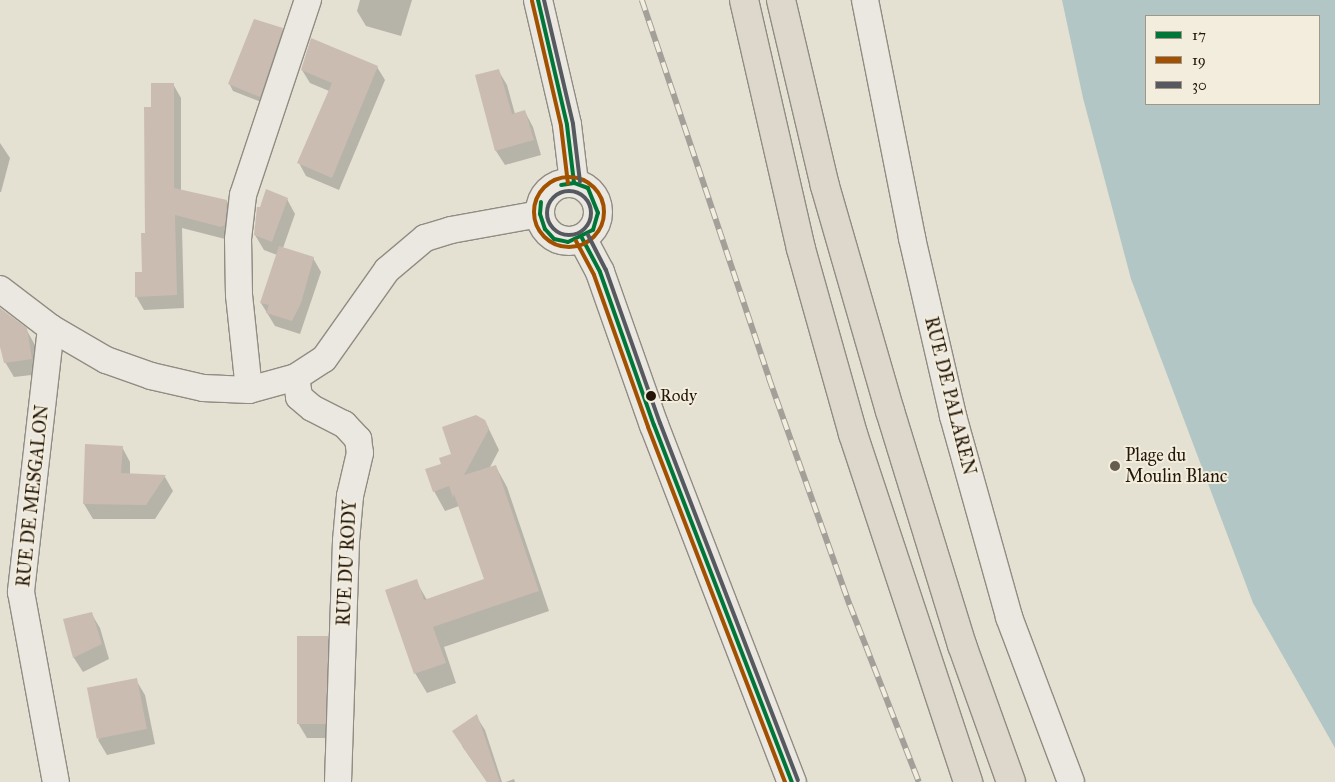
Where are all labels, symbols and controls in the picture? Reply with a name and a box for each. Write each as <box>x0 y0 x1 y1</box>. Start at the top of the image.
legend <box>1145 15 1320 105</box>
text: 17 <box>1192 26 1206 44</box>
text: 19 <box>1192 51 1206 69</box>
text: 30 <box>1192 76 1207 94</box>
street label: RUE DE PALAREN <box>920 315 980 477</box>
place label: Rody <box>660 386 697 406</box>
marker: Rody <box>646 391 656 401</box>
street label: RUE DE MESGALON <box>13 404 53 588</box>
place label: Plage du Moulin Blanc <box>1125 445 1227 488</box>
marker: Plage du Moulin Blanc <box>1109 460 1121 472</box>
street label: RUE DU RODY <box>333 499 361 627</box>

